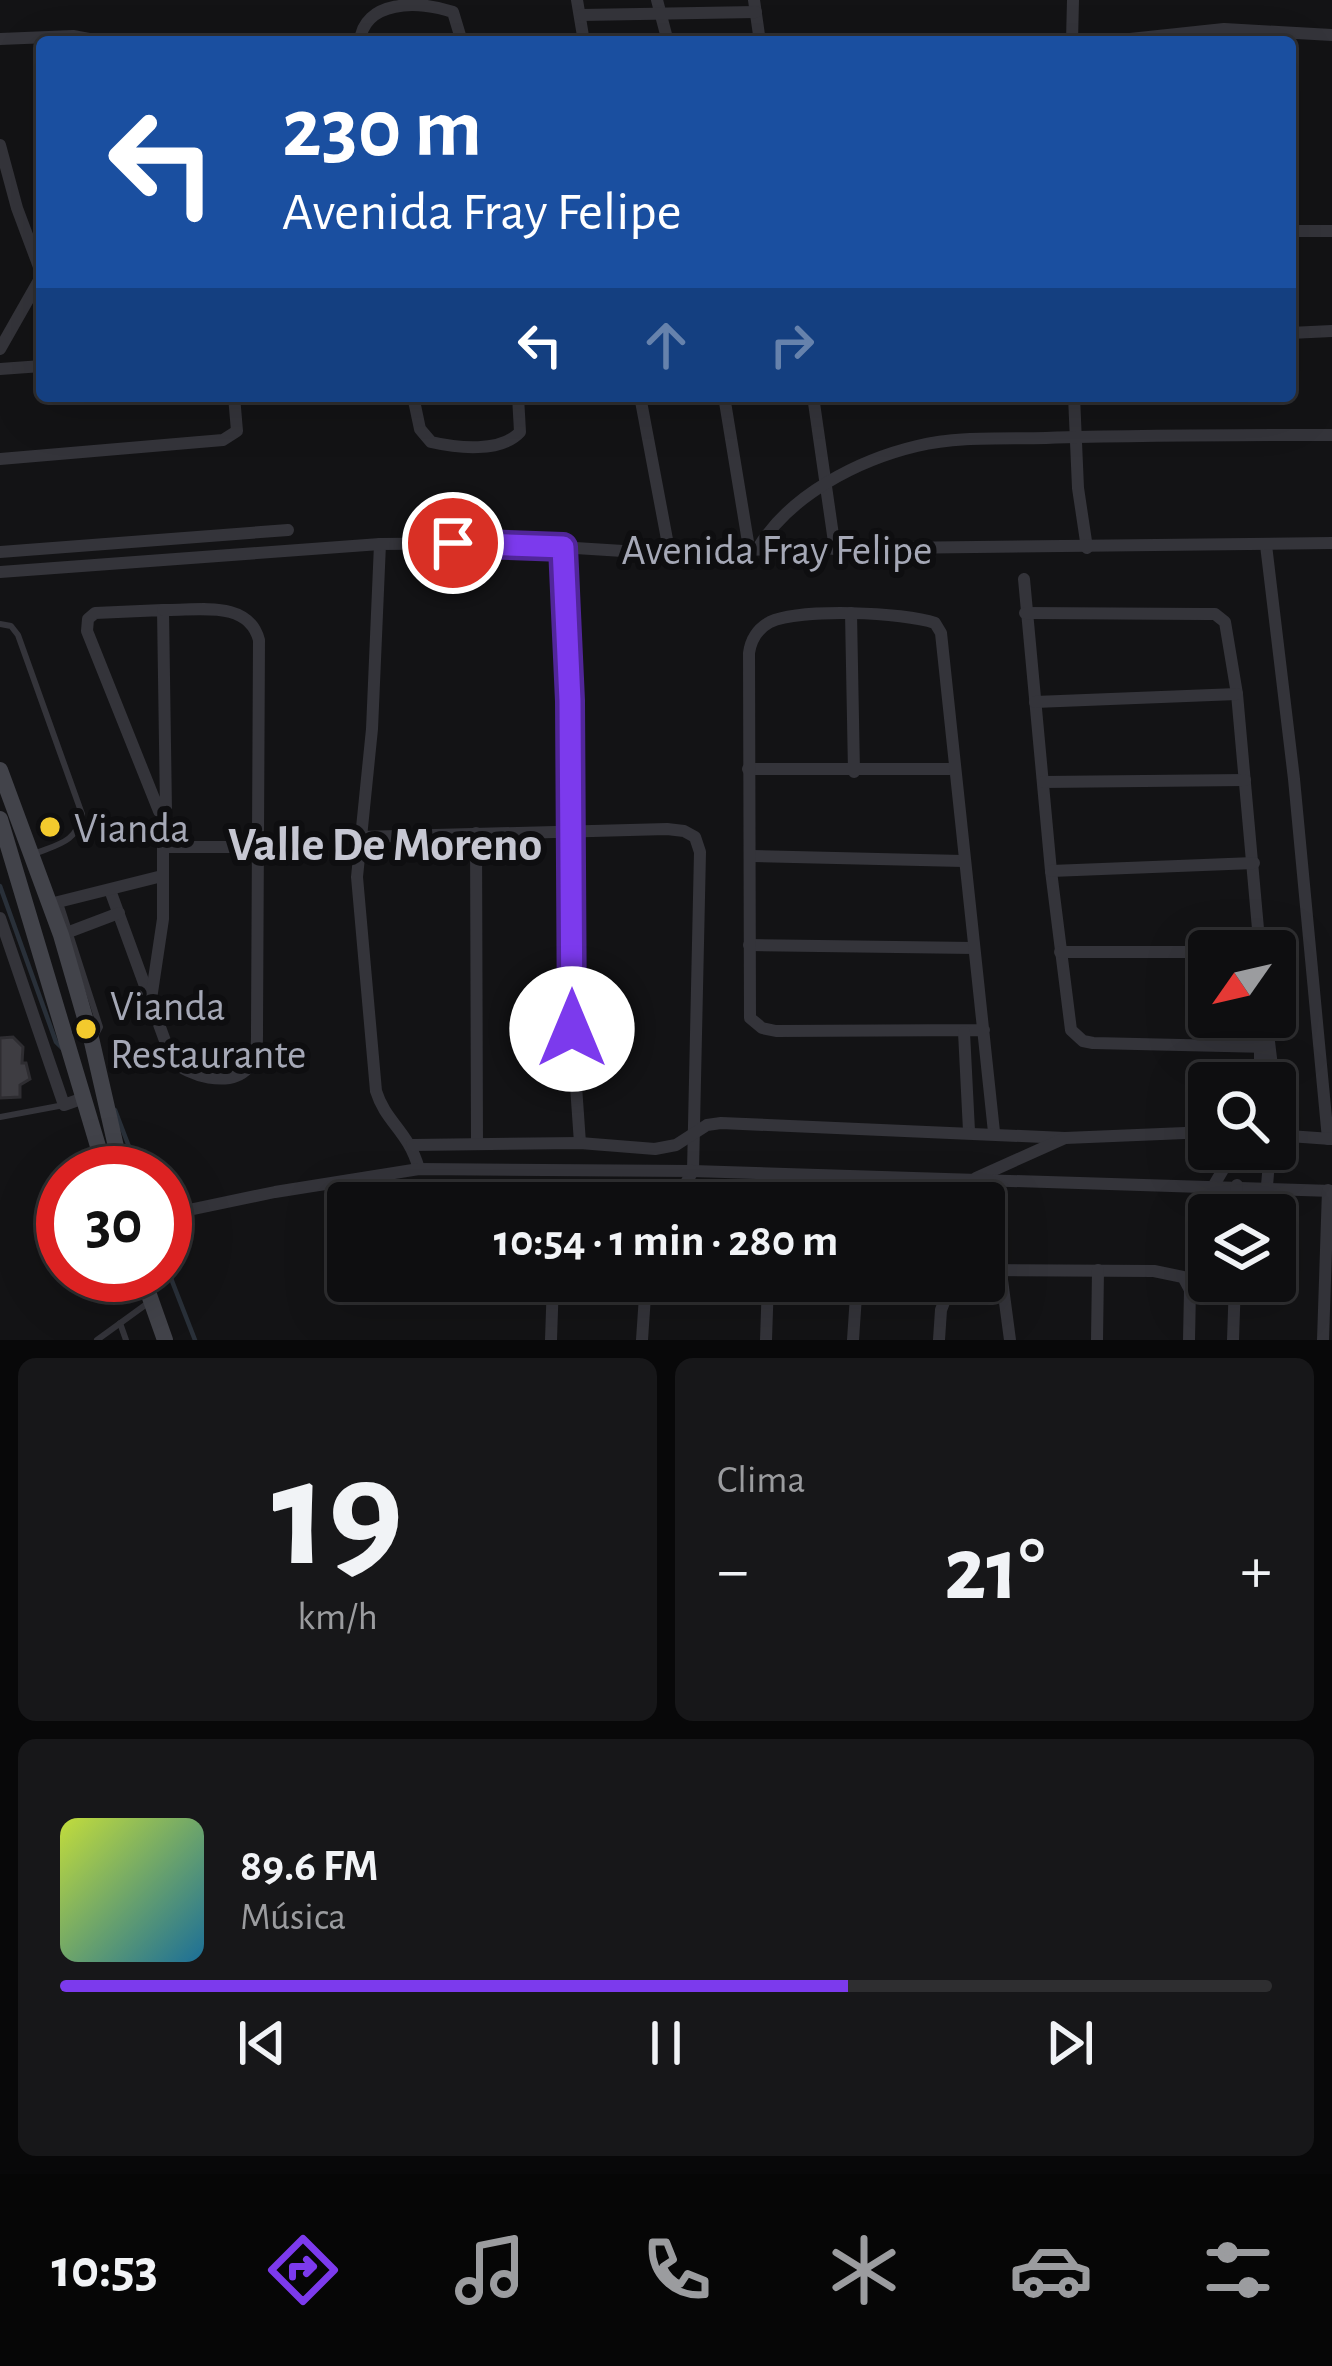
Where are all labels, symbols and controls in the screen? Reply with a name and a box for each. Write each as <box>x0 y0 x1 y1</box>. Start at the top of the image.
icon: left <box>84 84 240 240</box>
text: 230 m <box>282 88 482 172</box>
text: Avenida Fray Felipe <box>282 186 682 240</box>
icon: left <box>507 312 573 378</box>
icon: ahead <box>633 312 699 378</box>
icon: right <box>759 312 825 378</box>
pin <box>402 492 504 594</box>
icon: arrive <box>420 510 486 576</box>
street label: Avenida Fray Felipe <box>622 530 932 572</box>
place label: Vianda <box>74 808 190 850</box>
marker: Vianda <box>37 814 63 840</box>
district label: Valle De Moreno <box>228 822 542 870</box>
north arrow <box>1188 930 1296 1038</box>
map controls <box>1188 930 1296 1302</box>
position arrow <box>509 966 635 1092</box>
place label: Vianda Restaurante <box>110 986 306 1076</box>
marker: Vianda Restaurante <box>73 1016 99 1042</box>
button: search <box>1188 1062 1296 1170</box>
speed limit sign: 30 <box>36 1146 192 1302</box>
button: layers <box>1188 1194 1296 1302</box>
text: 10:54 · 1 min · 280 m <box>494 1219 838 1264</box>
text: 19 <box>272 1438 403 1594</box>
text: Clima <box>717 1461 806 1500</box>
text: 21° <box>944 1526 1045 1616</box>
text: − <box>717 1538 749 1604</box>
text: + <box>1240 1538 1272 1604</box>
text: km/h <box>297 1598 378 1637</box>
text: 89.6 FM <box>240 1844 379 1889</box>
text: Música <box>240 1898 346 1937</box>
icon: previous <box>229 2010 295 2076</box>
icon: pause <box>633 2010 699 2076</box>
icon: next <box>1037 2010 1103 2076</box>
icon: directions <box>261 2228 345 2312</box>
icon: music <box>448 2228 532 2312</box>
icon: phone <box>635 2228 719 2312</box>
icon: climate <box>822 2228 906 2312</box>
icon: car <box>1009 2228 1093 2312</box>
icon: filters <box>1196 2228 1280 2312</box>
text: 10:53 <box>52 2243 158 2297</box>

